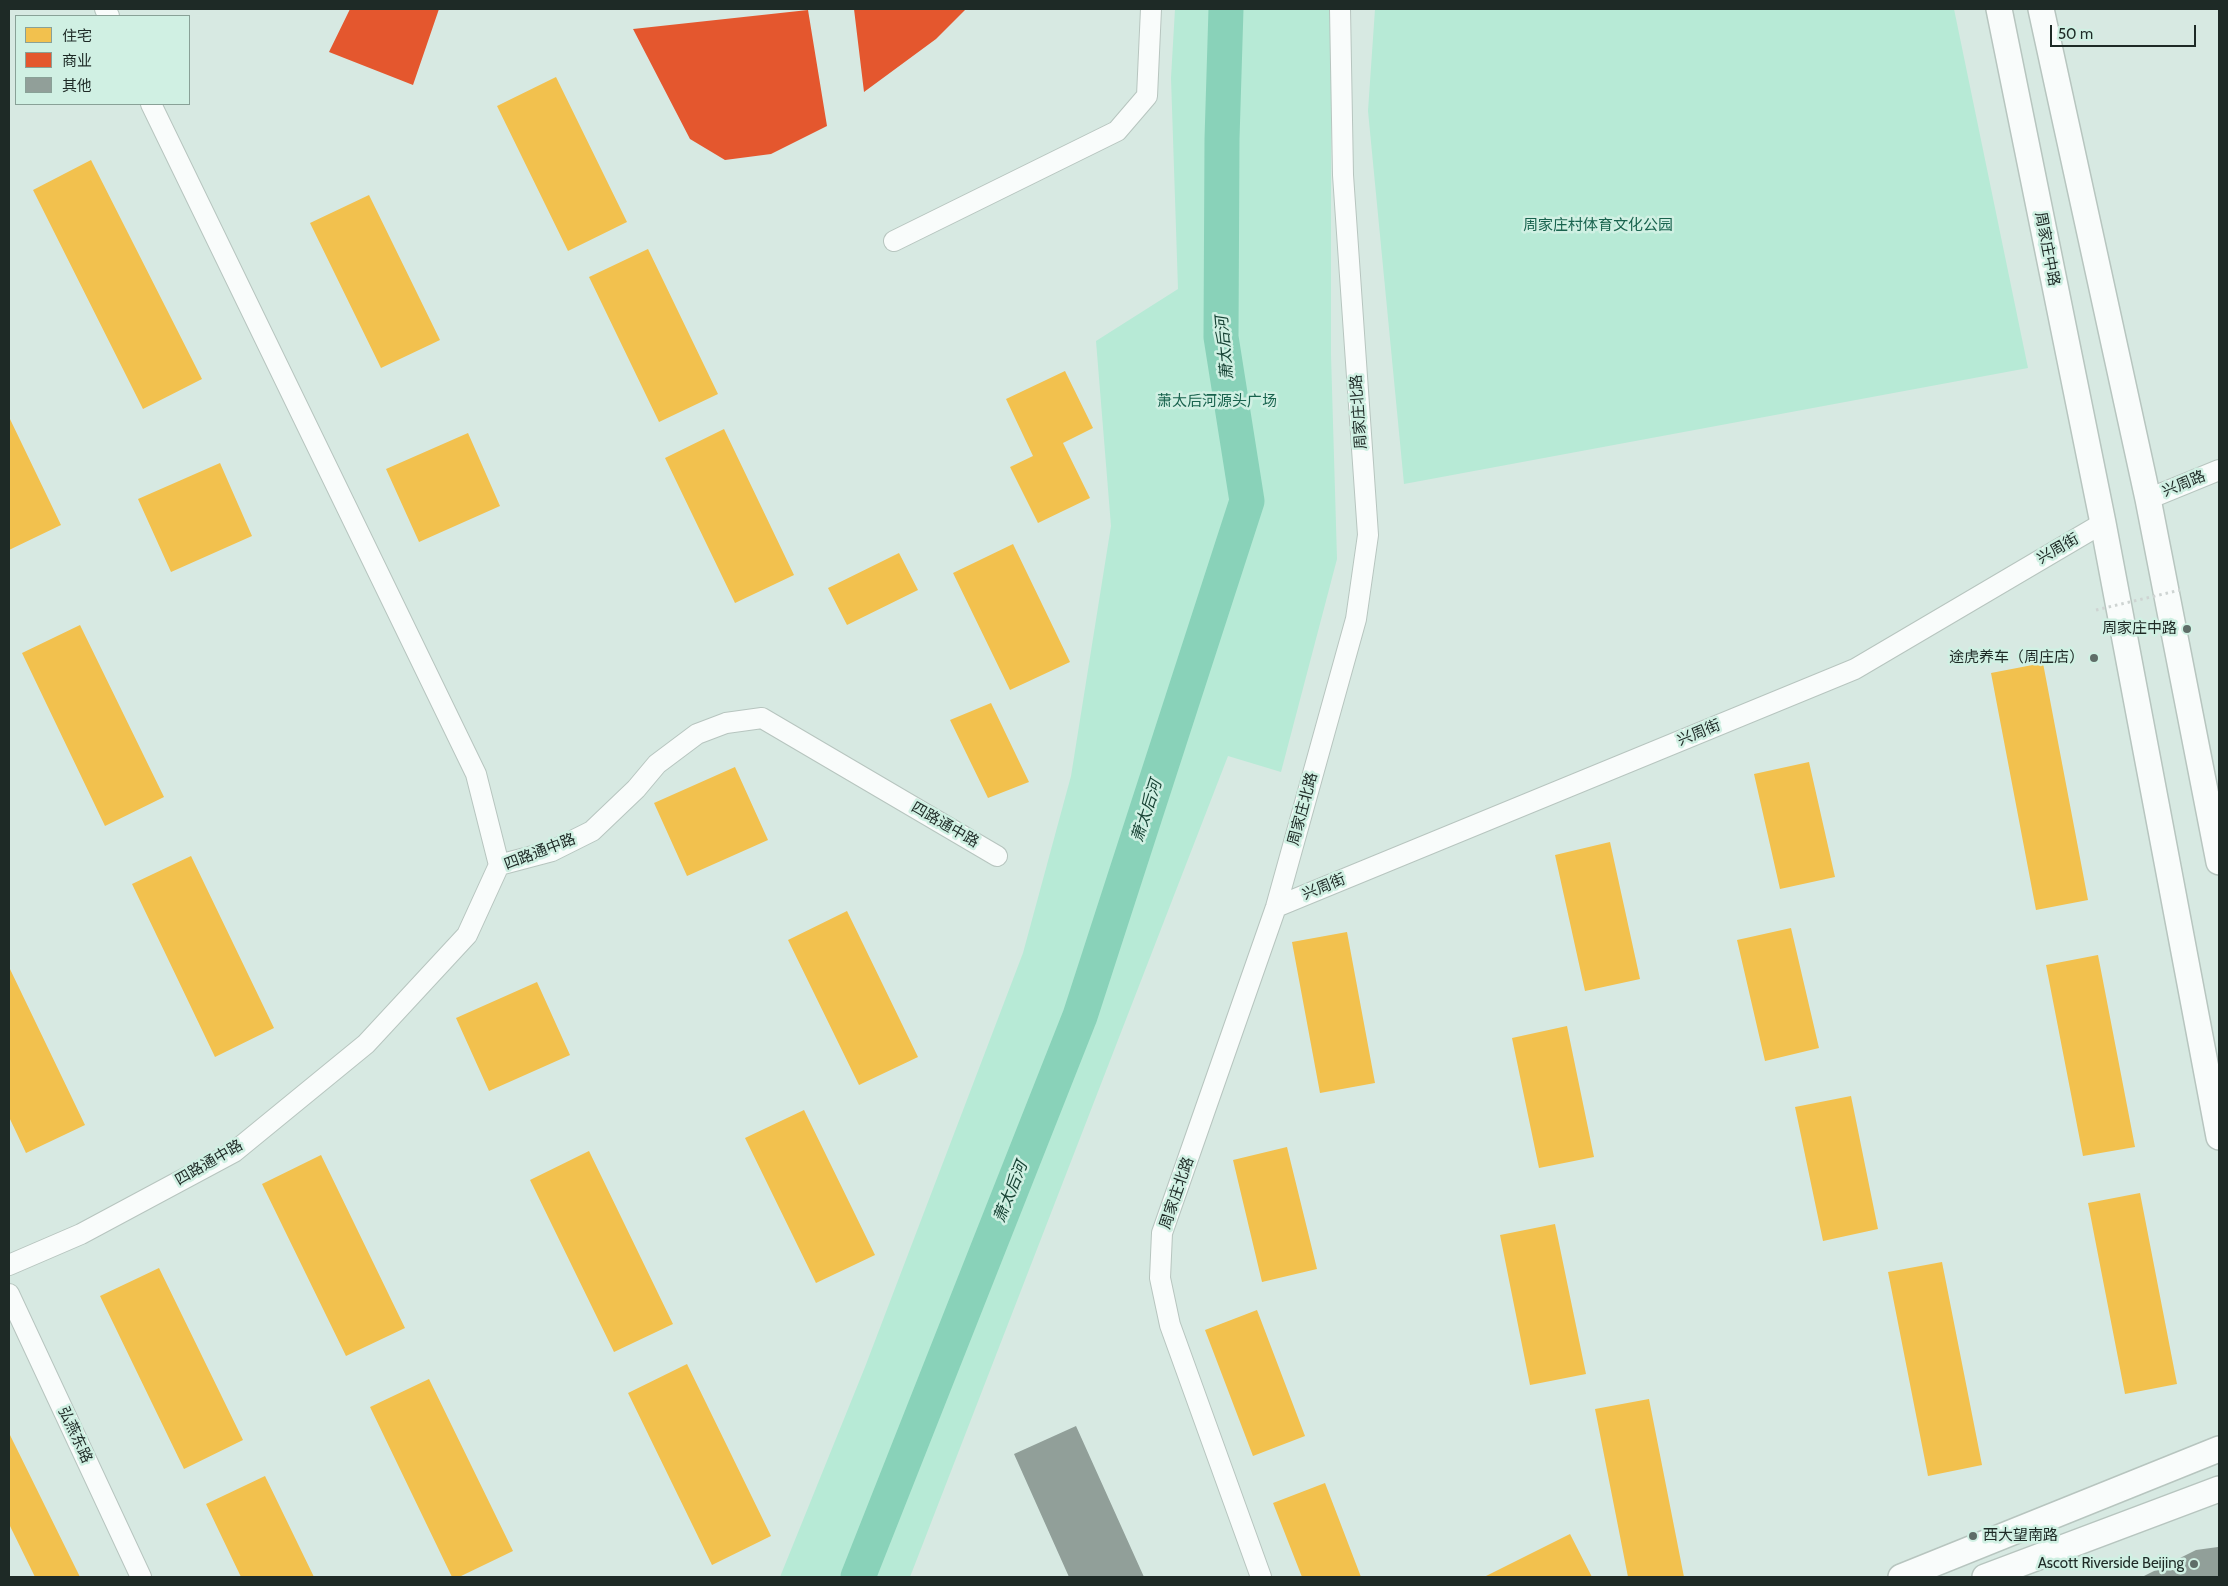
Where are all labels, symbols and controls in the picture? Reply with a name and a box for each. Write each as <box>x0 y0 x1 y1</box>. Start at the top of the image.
legend <box>15 15 190 105</box>
scale bar <box>2053 15 2199 47</box>
text: 50 m <box>2058 25 2093 43</box>
text: 住宅 <box>62 27 92 45</box>
text: 商业 <box>62 52 92 70</box>
text: 其他 <box>62 77 92 95</box>
street label: 周家庄中路 <box>2031 210 2063 288</box>
park label: 周家庄村体育文化公园 <box>1523 217 1673 235</box>
water label: 萧太后河 <box>1213 315 1237 381</box>
street label: 周家庄北路 <box>1347 374 1371 450</box>
park label: 萧太后河源头广场 <box>1157 393 1277 411</box>
street label: 兴周路 <box>2160 467 2208 501</box>
street label: 兴周街 <box>2034 530 2082 568</box>
place label: 周家庄中路 <box>2102 620 2177 638</box>
marker: 周家庄中路 <box>2181 623 2193 635</box>
place label: 途虎养车（周庄店） <box>1949 649 2084 667</box>
marker: 途虎养车（周庄店） <box>2088 652 2100 664</box>
street label: 兴周街 <box>1675 716 1723 750</box>
street label: 周家庄北路 <box>1285 770 1321 848</box>
water label: 萧太后河 <box>1128 778 1166 844</box>
street label: 四路通中路 <box>908 798 982 852</box>
street label: 四路通中路 <box>502 830 578 874</box>
street label: 兴周街 <box>1300 870 1348 904</box>
street label: 四路通中路 <box>172 1136 246 1190</box>
street label: 周家庄北路 <box>1156 1155 1198 1231</box>
water label: 萧太后河 <box>990 1159 1032 1225</box>
street label: 弘燕东路 <box>54 1404 96 1466</box>
place label: 西大望南路 <box>1983 1527 2058 1545</box>
marker: 西大望南路 <box>1967 1530 1979 1542</box>
place label: Ascott Riverside Beijing <box>2038 1555 2184 1573</box>
marker: Ascott Riverside Beijing <box>2188 1558 2200 1570</box>

